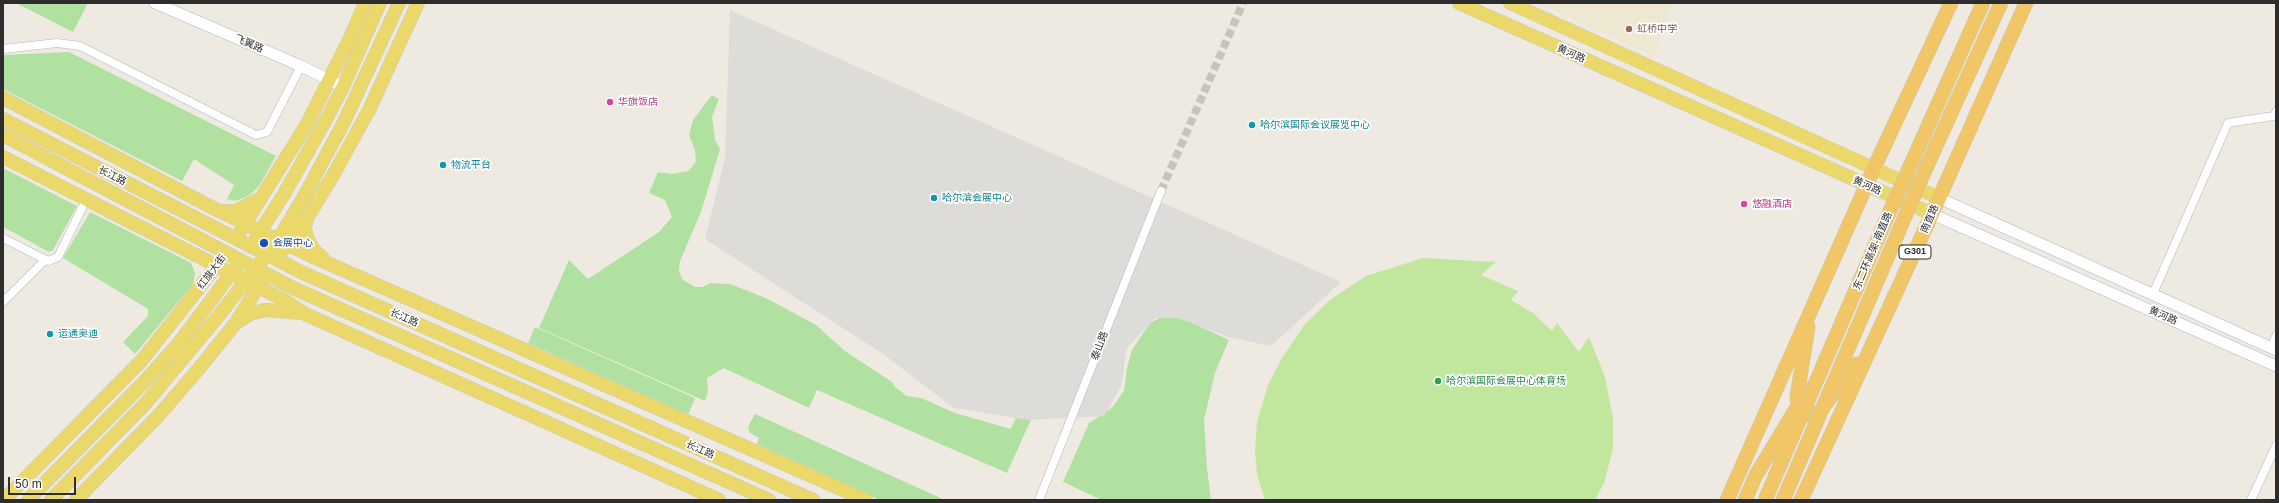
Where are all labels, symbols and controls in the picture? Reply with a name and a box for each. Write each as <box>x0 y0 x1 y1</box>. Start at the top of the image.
place label: 虹桥中学 <box>1637 23 1677 35</box>
marker: 虹桥中学 <box>1624 24 1634 34</box>
street label: 飞翼路 <box>233 33 265 55</box>
street label: 黄河路 <box>1555 42 1587 66</box>
place label: 华旗饭店 <box>618 96 658 108</box>
marker: 华旗饭店 <box>605 97 615 107</box>
place label: 哈尔滨国际会议展览中心 <box>1260 119 1370 131</box>
marker: 哈尔滨国际会议展览中心 <box>1247 120 1257 130</box>
place label: 物流平台 <box>451 159 491 171</box>
marker: 物流平台 <box>438 160 448 170</box>
street label: 长江路 <box>96 164 128 188</box>
street label: 黄河路 <box>1851 174 1883 198</box>
place label: 哈尔滨会展中心 <box>942 192 1012 204</box>
marker: 哈尔滨会展中心 <box>929 193 939 203</box>
place label: 悠融酒店 <box>1752 198 1792 210</box>
marker: 悠融酒店 <box>1739 199 1749 209</box>
street label: 南直路 <box>1918 203 1942 235</box>
street label: 东二环高架-南直路 <box>1851 210 1895 292</box>
marker: 会展中心 <box>258 237 270 249</box>
place label: 会展中心 <box>273 237 313 249</box>
road number: G301 <box>1899 245 1931 259</box>
street label: 红旗大街 <box>195 252 229 292</box>
street label: 黄河路 <box>2147 304 2179 328</box>
street label: 长江路 <box>388 306 420 330</box>
place label: 运通奥迪 <box>58 328 98 340</box>
marker: 运通奥迪 <box>45 329 55 339</box>
street label: 泰山路 <box>1089 330 1111 362</box>
place label: 哈尔滨国际会展中心体育场 <box>1446 375 1566 387</box>
marker: 哈尔滨国际会展中心体育场 <box>1433 376 1443 386</box>
street label: 长江路 <box>684 438 716 462</box>
scale bar <box>10 469 78 495</box>
text: 50 m <box>15 477 42 491</box>

